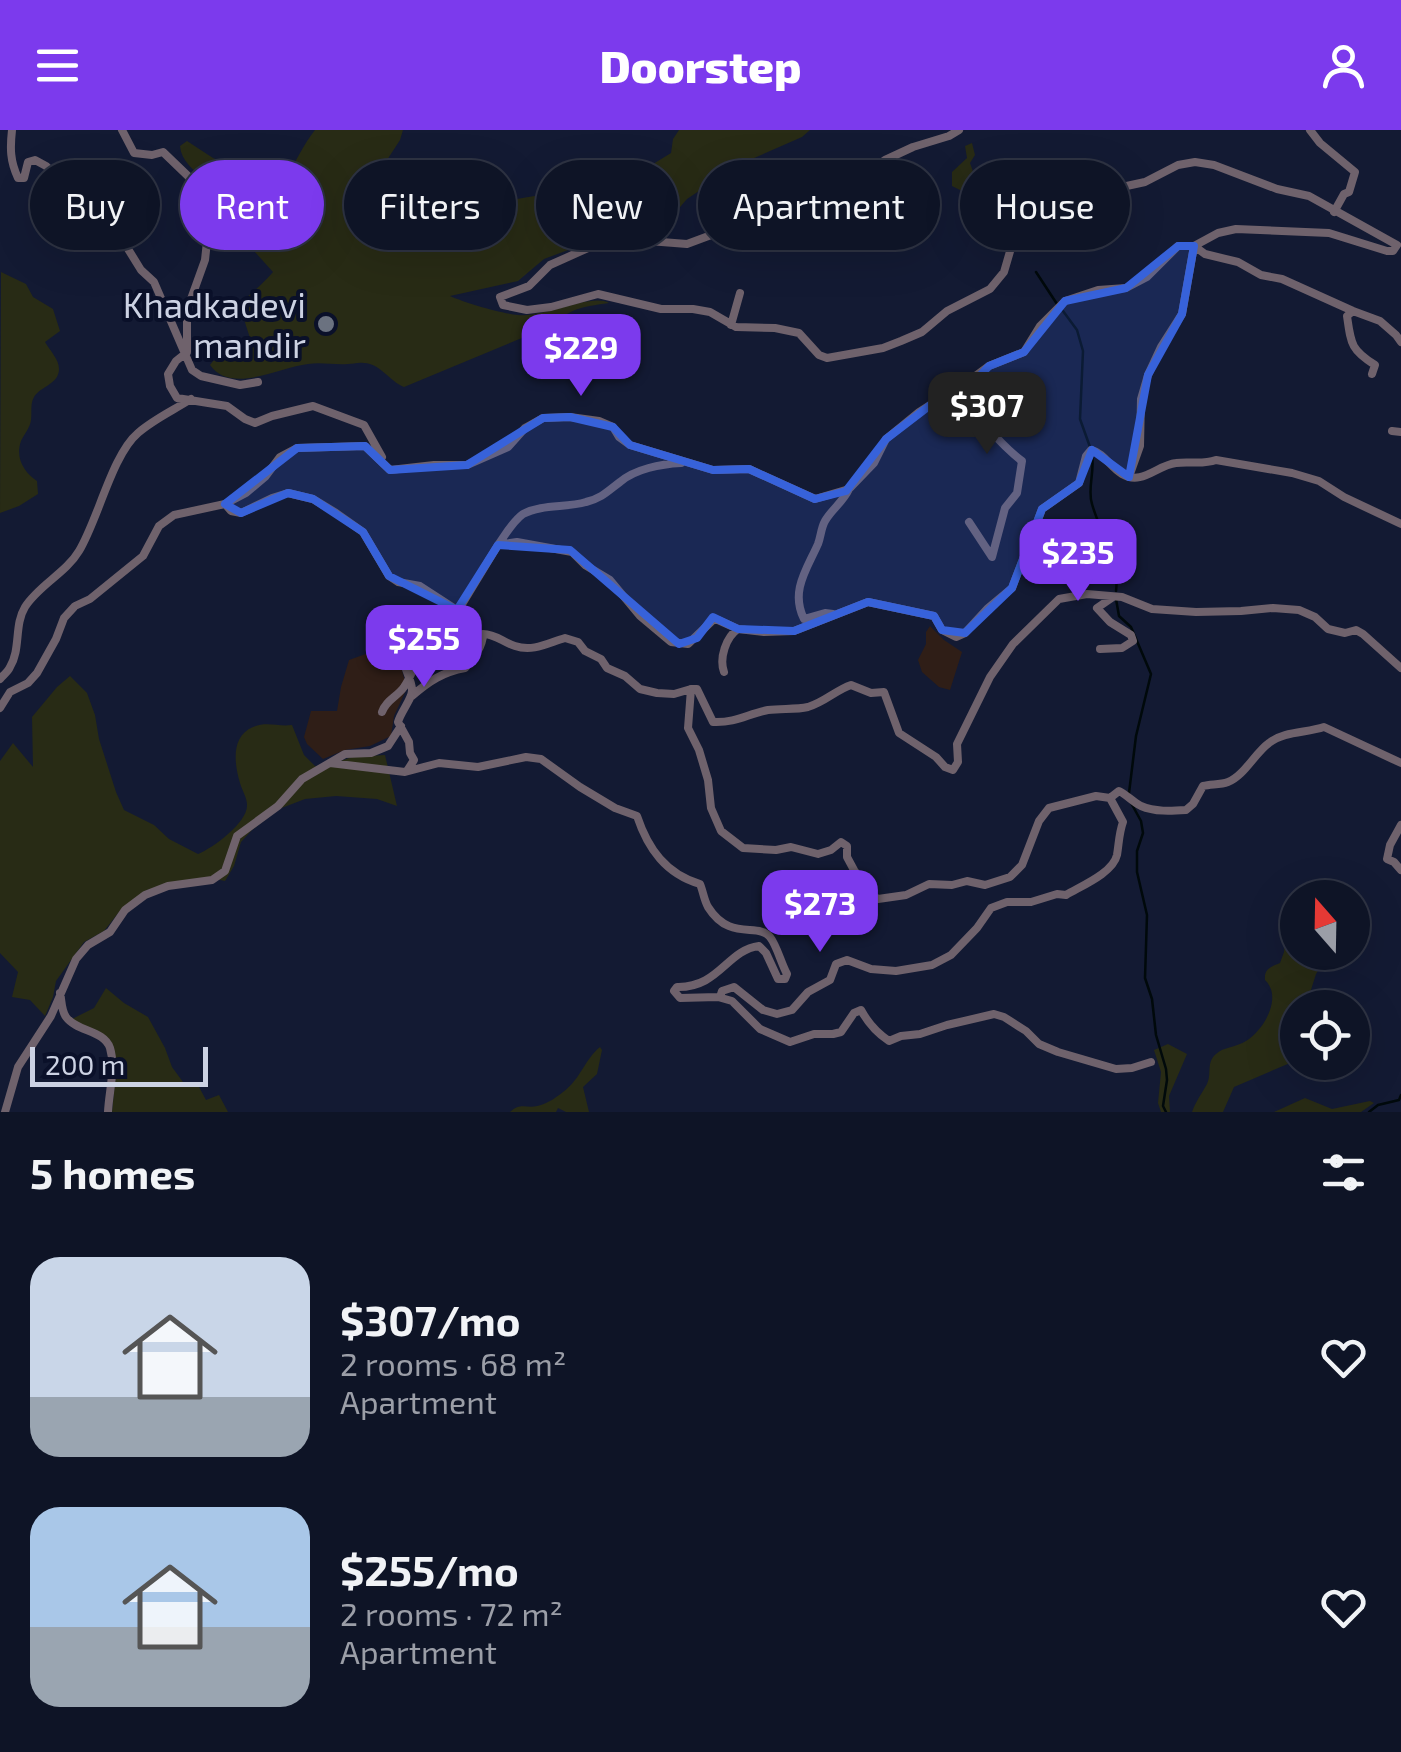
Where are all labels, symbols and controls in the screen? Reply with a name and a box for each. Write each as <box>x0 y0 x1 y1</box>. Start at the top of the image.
icon: menu <box>30 38 85 93</box>
text: Doorstep <box>599 38 802 92</box>
icon: person <box>1316 38 1371 93</box>
chip: Buy <box>30 160 160 250</box>
chip: Rent <box>180 160 324 250</box>
chip: Filters <box>344 160 516 250</box>
chip: New <box>536 160 678 250</box>
chip: Apartment <box>698 160 940 250</box>
chip: House <box>960 160 1130 250</box>
place label: Khadkadevi mandir <box>123 283 306 365</box>
marker: Khadkadevi mandir <box>315 313 337 335</box>
pin: $229 <box>522 314 640 399</box>
text: $229 <box>544 327 618 365</box>
pin: $307 <box>928 372 1046 457</box>
text: $307 <box>950 385 1024 423</box>
pin: $235 <box>1019 519 1137 604</box>
text: $235 <box>1042 532 1114 570</box>
pin: $255 <box>365 605 483 690</box>
text: $255 <box>388 618 460 656</box>
pin: $273 <box>761 870 879 955</box>
north arrow <box>1280 880 1370 970</box>
map controls <box>1280 880 1370 1080</box>
text: $273 <box>784 883 856 921</box>
button: locate <box>1280 990 1370 1080</box>
scale bar <box>30 1042 208 1086</box>
text: 200 m <box>45 1047 125 1081</box>
icon: filters <box>1316 1145 1371 1200</box>
text: 5 homes <box>30 1147 195 1197</box>
text: $307/mo <box>340 1294 521 1344</box>
icon: home <box>110 1297 230 1417</box>
icon: heart <box>1316 1330 1371 1385</box>
text: 2 rooms · 68 m² <box>340 1344 566 1382</box>
text: Apartment <box>340 1382 497 1420</box>
text: $255/mo <box>340 1544 519 1594</box>
icon: home <box>110 1547 230 1667</box>
icon: heart <box>1316 1580 1371 1635</box>
text: 2 rooms · 72 m² <box>340 1594 563 1632</box>
text: Apartment <box>340 1632 497 1670</box>

